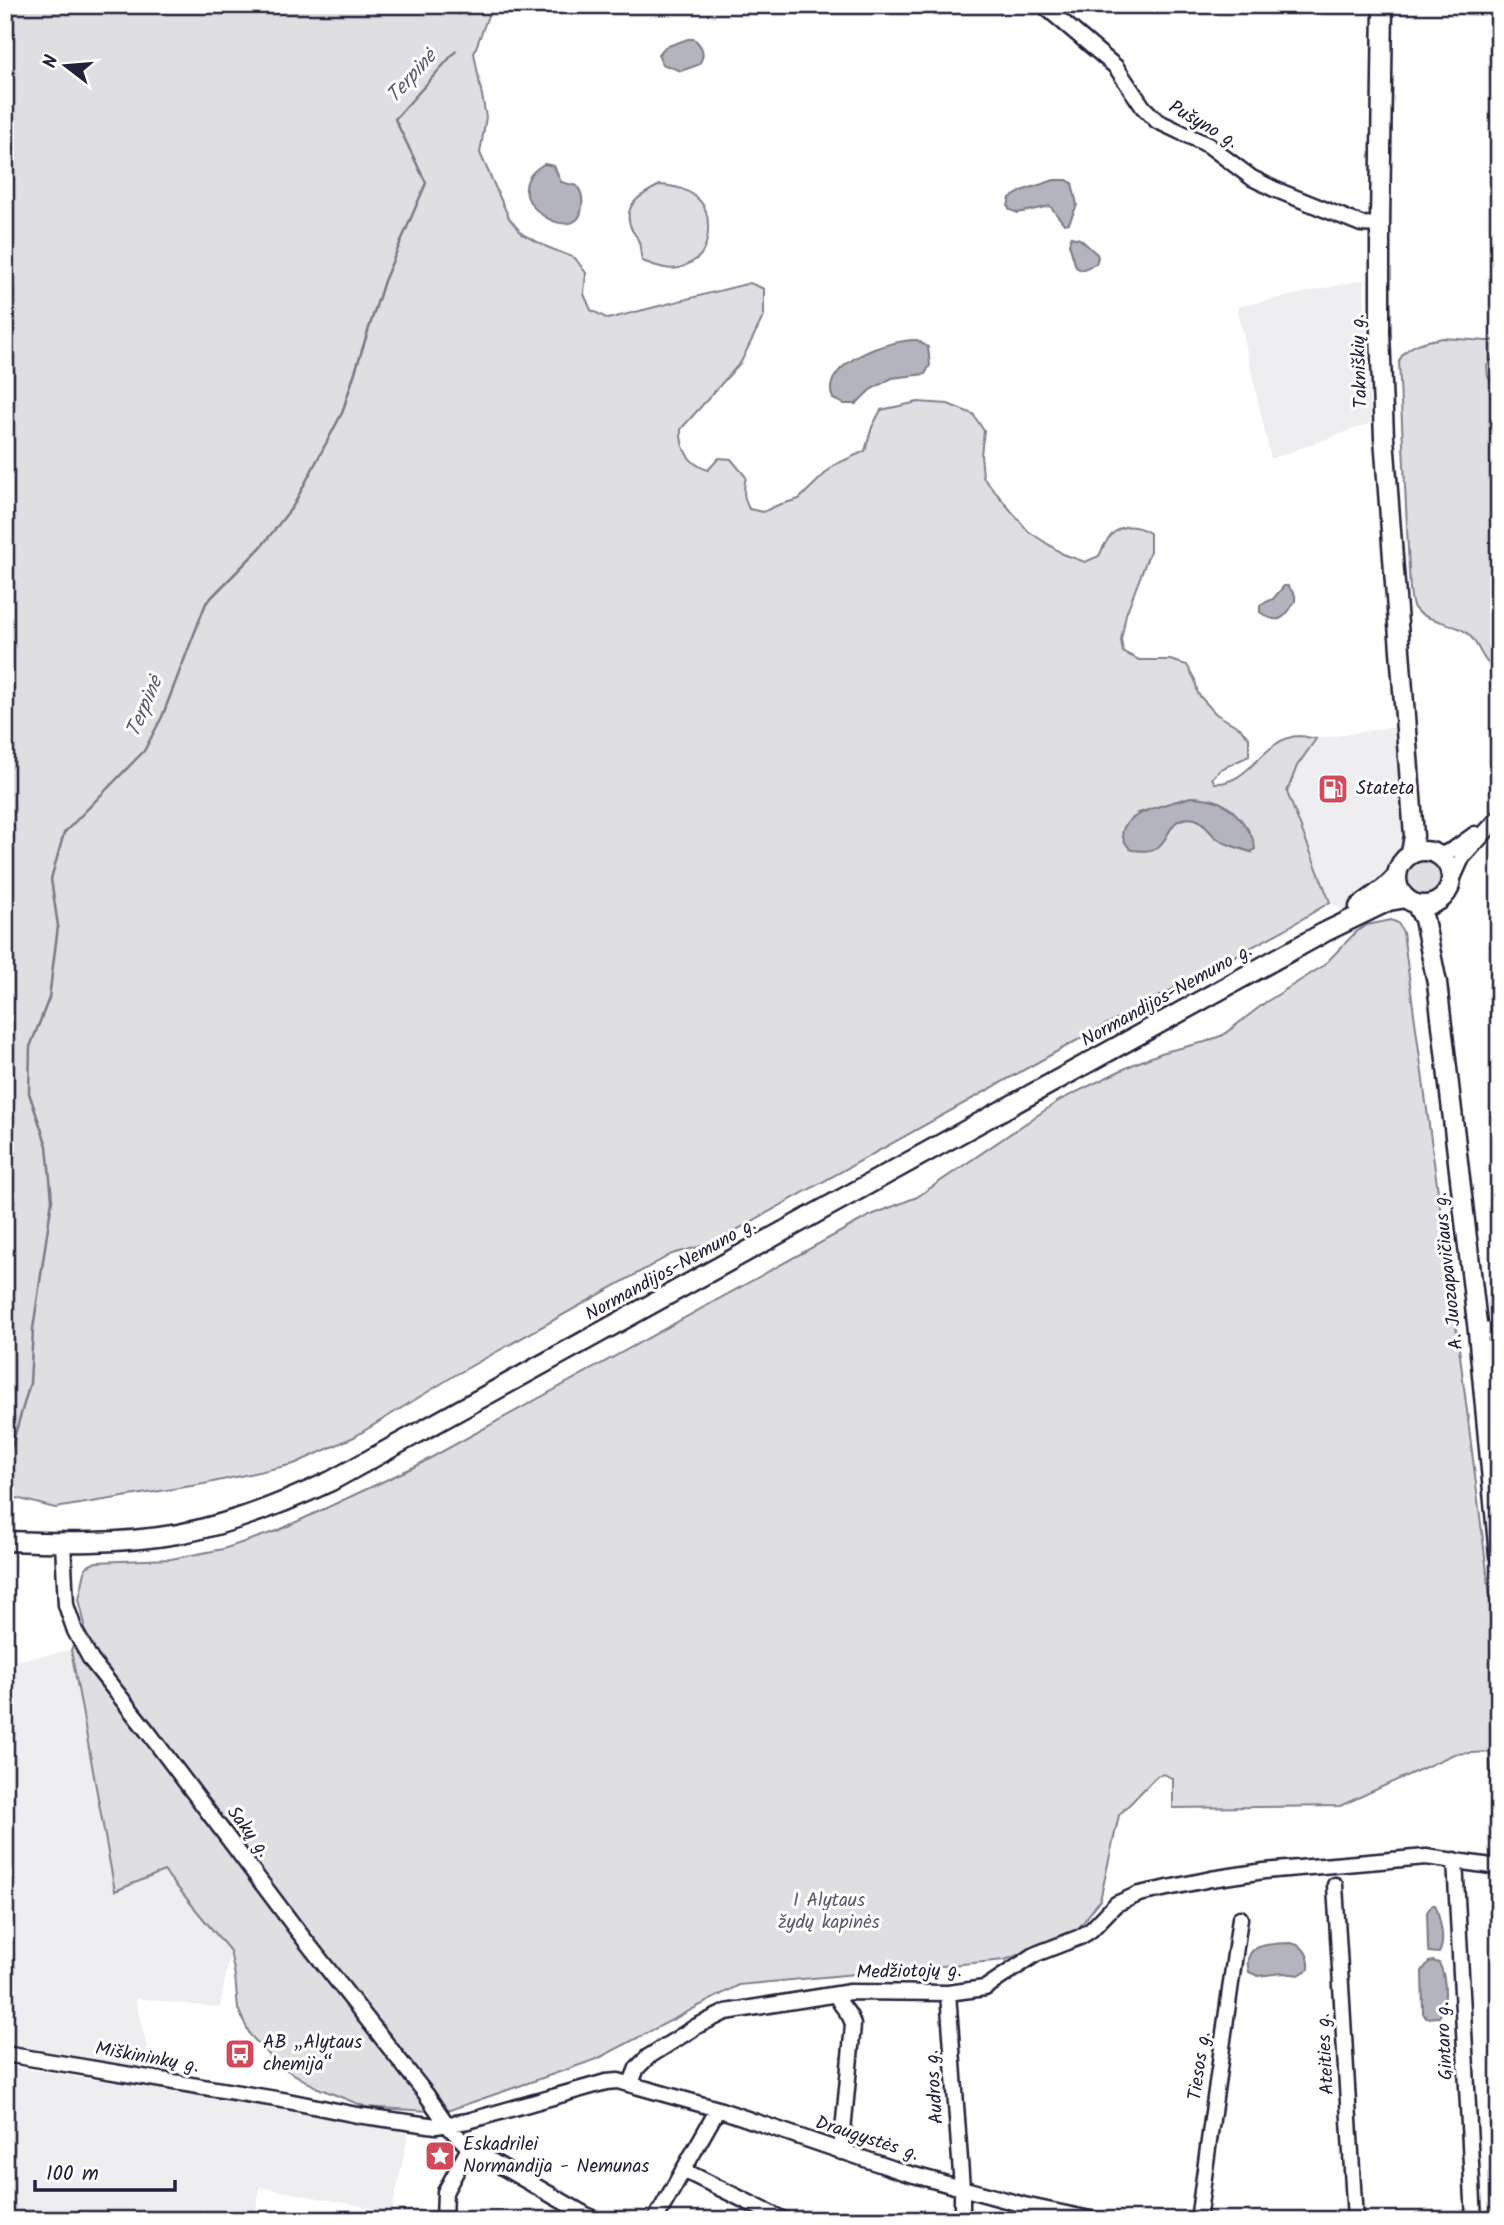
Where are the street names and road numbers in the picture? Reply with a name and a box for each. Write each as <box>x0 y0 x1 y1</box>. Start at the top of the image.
street label: Pušyno g. <box>1162 93 1244 157</box>
street label: Takniškių g. <box>1343 313 1377 409</box>
street label: Normandijos-Nemuno g. <box>1076 936 1258 1056</box>
street label: A. Juozapavičiaus g. <box>1426 1191 1472 1351</box>
street label: Normandijos-Nemuno g. <box>580 1210 762 1330</box>
street label: Sakų g. <box>219 1800 277 1864</box>
street label: Medžiotojų g. <box>856 1956 962 1988</box>
street label: Gintaro g. <box>1428 2001 1462 2081</box>
street label: Ateities g. <box>1309 2012 1343 2096</box>
street label: Tiesos g. <box>1180 2030 1220 2102</box>
street label: Miškininkų g. <box>93 2034 201 2082</box>
street label: Audros g. <box>917 2049 953 2125</box>
street label: Draugystės g. <box>811 2108 923 2170</box>

